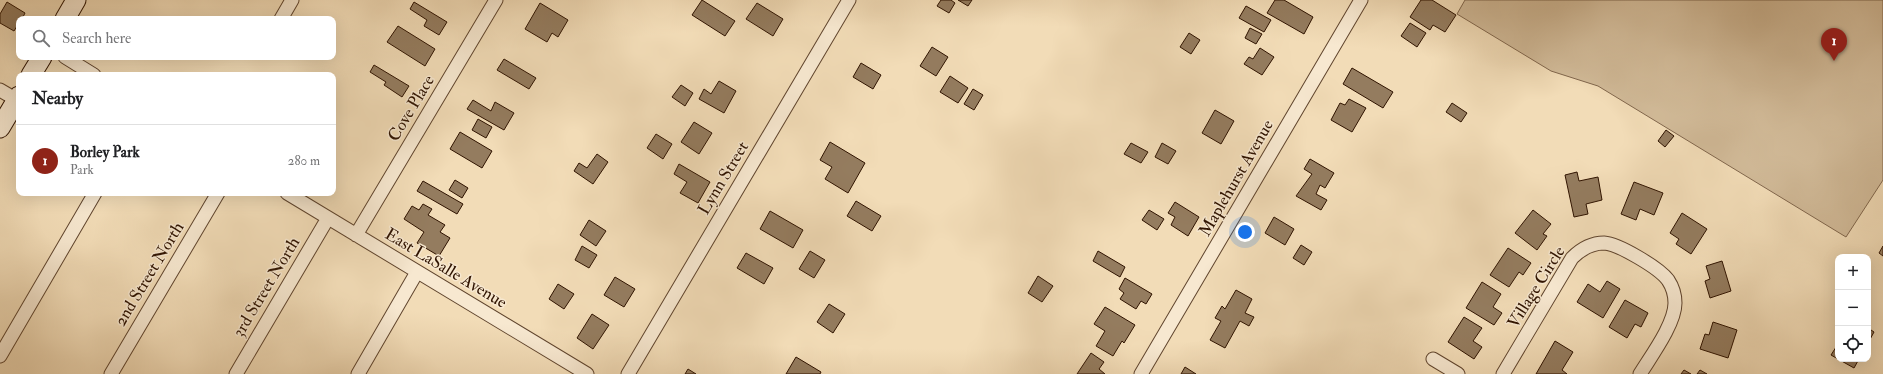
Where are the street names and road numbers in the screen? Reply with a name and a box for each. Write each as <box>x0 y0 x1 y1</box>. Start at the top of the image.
street label: Cove Place <box>383 71 439 145</box>
street label: Maplehurst Avenue <box>1194 116 1279 241</box>
street label: Lynn Street <box>693 137 754 219</box>
street label: 2nd Street North <box>110 218 188 330</box>
street label: East LaSalle Avenue <box>381 223 511 313</box>
street label: 3rd Street North <box>228 233 304 341</box>
street label: Village Circle <box>1503 242 1569 332</box>

